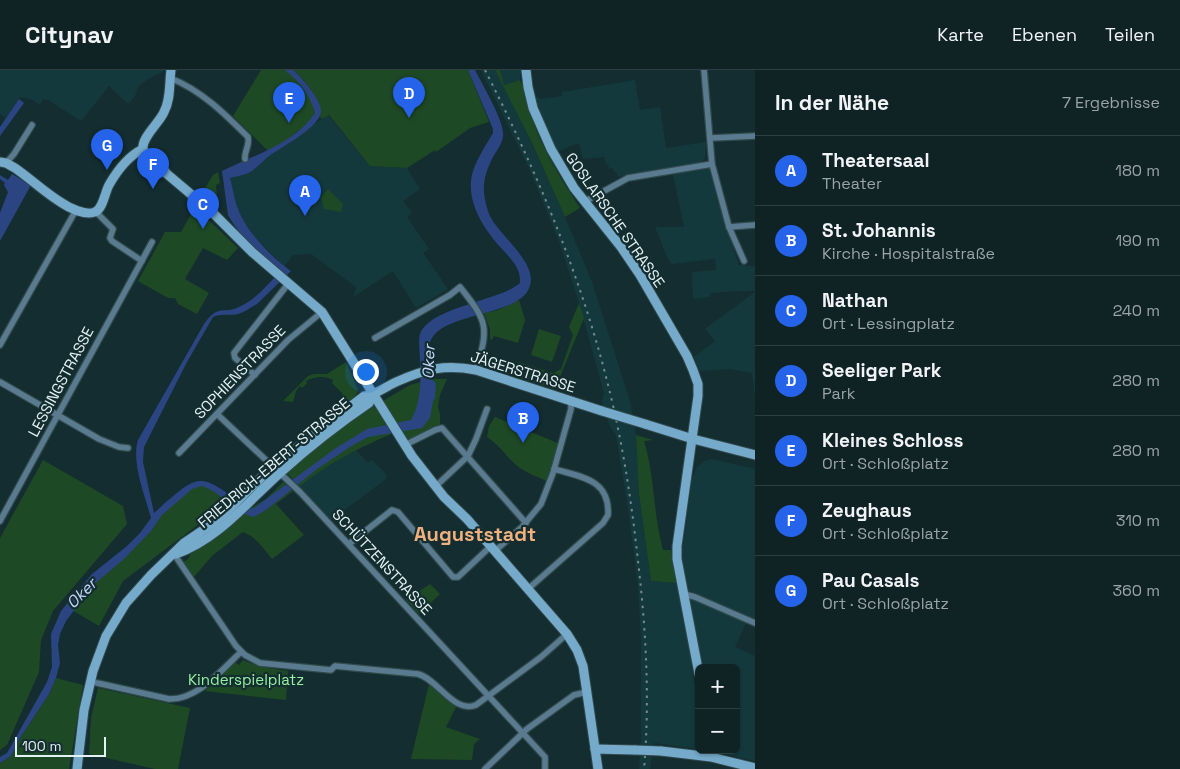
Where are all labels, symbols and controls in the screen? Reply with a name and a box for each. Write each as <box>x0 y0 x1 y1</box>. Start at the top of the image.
text: Citynav <box>25 19 114 50</box>
text: Karte <box>937 23 984 46</box>
text: Ebenen <box>1012 23 1077 46</box>
text: Teilen <box>1105 23 1155 46</box>
pin: D <box>393 77 425 118</box>
pin: E <box>273 82 305 123</box>
text: In der Nähe <box>775 89 889 116</box>
text: 7 Ergebnisse <box>1062 92 1160 113</box>
pin: G <box>91 129 123 170</box>
pin: F <box>137 148 169 189</box>
text: Theatersaal <box>822 148 930 173</box>
street label: GOSLARSCHE STRASSE <box>562 149 669 291</box>
text: A <box>786 160 796 181</box>
text: 180 m <box>1115 160 1160 181</box>
text: Theater <box>822 173 882 194</box>
pin: A <box>289 175 321 216</box>
pin: C <box>187 188 219 229</box>
text: St. Johannis <box>822 218 936 243</box>
text: B <box>786 230 796 251</box>
text: 190 m <box>1115 230 1160 251</box>
text: Kirche · Hospitalstraße <box>822 243 995 264</box>
text: Nathan <box>822 288 888 313</box>
text: C <box>786 300 796 321</box>
text: 240 m <box>1113 300 1160 321</box>
text: Ort · Lessingplatz <box>822 313 955 334</box>
street label: SOPHIENSTRASSE <box>190 321 289 423</box>
street label: LESSINGSTRASSE <box>24 324 98 440</box>
water label: Oker <box>417 343 440 380</box>
street label: JÄGERSTRASSE <box>468 347 578 397</box>
text: Seeliger Park <box>822 358 942 383</box>
your location <box>353 359 379 385</box>
text: D <box>786 370 796 391</box>
text: 280 m <box>1112 370 1160 391</box>
text: Park <box>822 383 855 404</box>
street label: FRIEDRICH-EBERT-STRASSE <box>194 393 354 532</box>
pin: B <box>507 402 539 443</box>
text: Kleines Schloss <box>822 428 963 453</box>
text: E <box>787 440 795 461</box>
text: 280 m <box>1112 440 1160 461</box>
text: Ort · Schloßplatz <box>822 453 949 474</box>
text: Zeughaus <box>822 498 912 523</box>
street label: SCHÜTZENSTRASSE <box>328 505 436 619</box>
text: F <box>787 510 795 531</box>
text: 310 m <box>1116 510 1160 531</box>
district label: Auguststadt <box>414 521 536 547</box>
text: Ort · Schloßplatz <box>822 523 949 544</box>
text: Pau Casals <box>822 568 920 593</box>
water label: Oker <box>62 572 102 613</box>
text: G <box>786 580 796 601</box>
text: 360 m <box>1112 580 1160 601</box>
text: Ort · Schloßplatz <box>822 593 949 614</box>
map controls <box>695 664 740 754</box>
button: + <box>695 664 740 709</box>
park label: Kinderspielplatz <box>188 670 304 689</box>
button: − <box>695 709 740 754</box>
scale bar <box>15 734 106 757</box>
text: 100 m <box>22 737 61 755</box>

